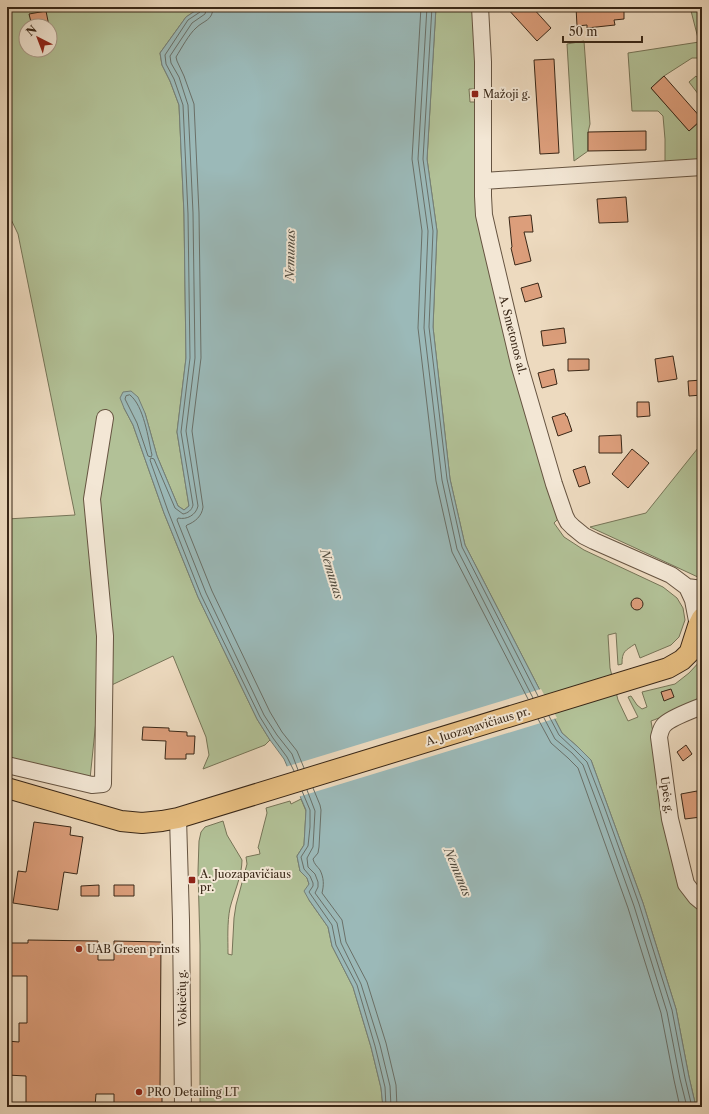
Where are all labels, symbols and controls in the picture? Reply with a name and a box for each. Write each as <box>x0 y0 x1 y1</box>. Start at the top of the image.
north arrow <box>18 18 58 58</box>
scale bar <box>563 18 642 44</box>
text: N <box>23 22 40 39</box>
text: 50 m <box>569 24 598 39</box>
place label: Mažoji g. <box>483 87 530 101</box>
marker: Mažoji g. <box>470 89 480 99</box>
water label: Nemunas <box>282 228 298 282</box>
street label: A. Smetonos al. <box>496 293 530 376</box>
water label: Nemunas <box>317 546 347 602</box>
street label: A. Juozapavičiaus pr. <box>423 703 532 749</box>
street label: Upės g. <box>657 775 677 815</box>
water label: Nemunas <box>441 844 475 899</box>
place label: A. Juozapavičiaus pr. <box>199 867 291 894</box>
marker: A. Juozapavičiaus pr. <box>187 875 197 885</box>
place label: UAB Green prints <box>87 942 180 956</box>
marker: UAB Green prints <box>74 944 84 954</box>
street label: Vokiečių g. <box>175 969 190 1028</box>
place label: PRO Detailing LT <box>147 1085 240 1099</box>
marker: PRO Detailing LT <box>134 1087 144 1097</box>

